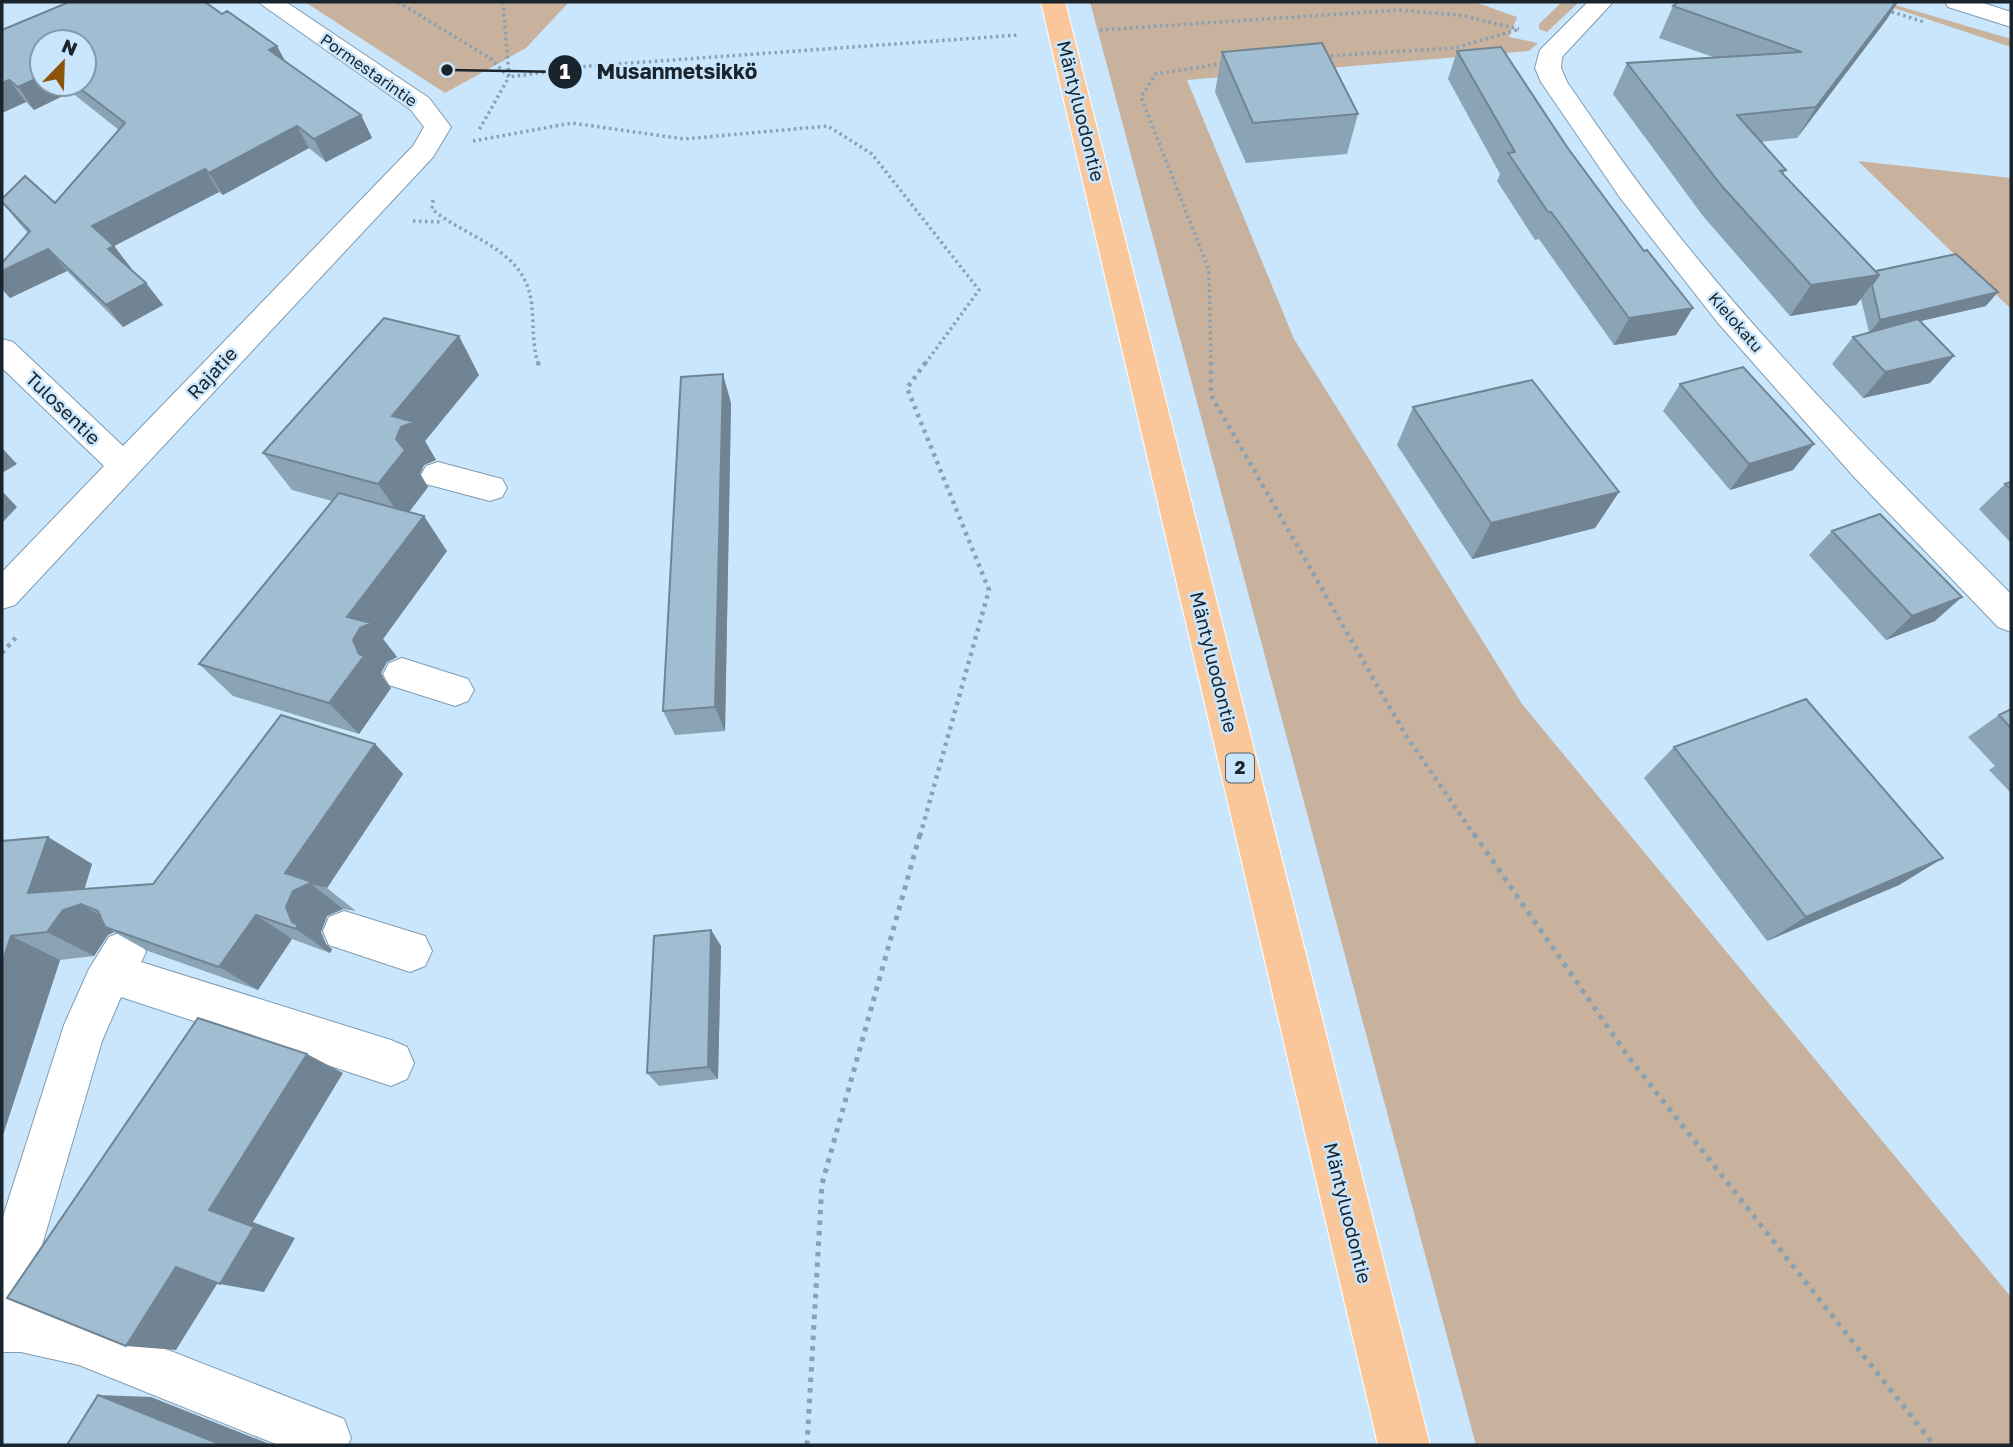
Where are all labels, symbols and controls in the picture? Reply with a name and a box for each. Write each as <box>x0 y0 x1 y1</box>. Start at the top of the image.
north arrow <box>28 28 98 98</box>
street label: Pormestarintie <box>317 29 421 111</box>
text: N <box>59 33 81 60</box>
street label: Mäntyluodontie <box>1053 38 1110 184</box>
callout: Musanmetsikkö <box>548 51 772 93</box>
text: 1 <box>560 58 571 84</box>
text: Musanmetsikkö <box>597 58 757 84</box>
street label: Kielokatu <box>1705 288 1767 356</box>
street label: Rajatie <box>182 342 241 403</box>
street label: Tulosentie <box>21 366 106 449</box>
street label: Mäntyluodontie <box>1186 589 1243 735</box>
road number: 2 <box>1226 754 1254 782</box>
street label: Mäntyluodontie <box>1320 1140 1377 1286</box>

